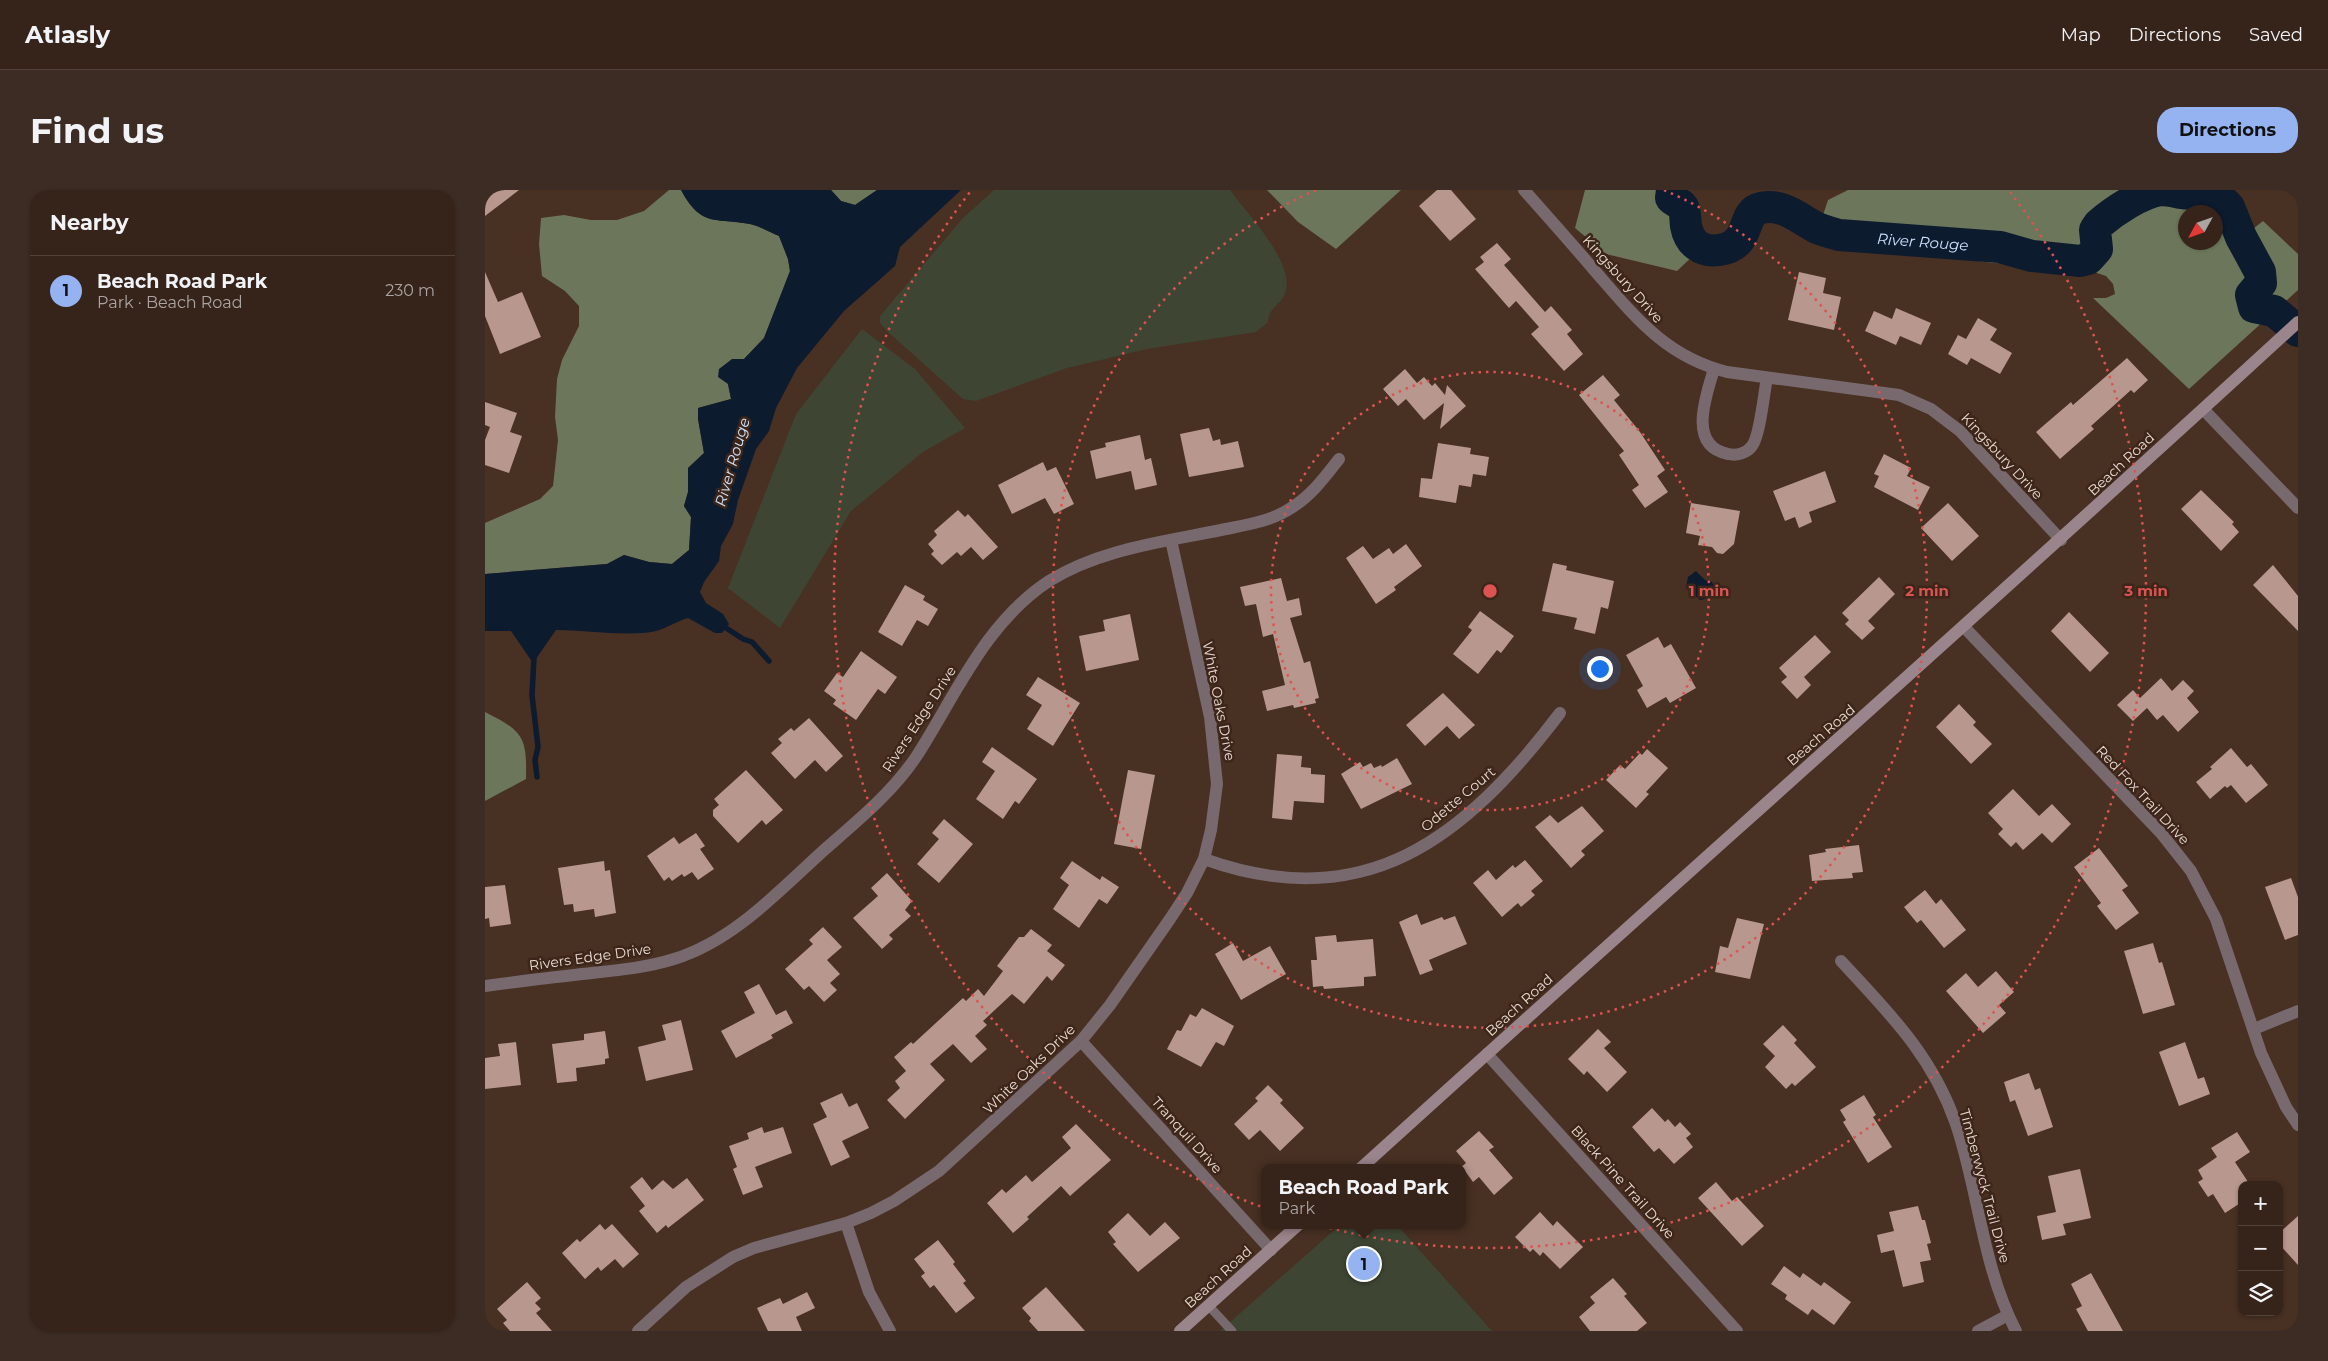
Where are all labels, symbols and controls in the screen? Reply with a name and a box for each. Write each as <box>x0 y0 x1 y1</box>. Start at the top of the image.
text: Atlasly <box>25 20 110 49</box>
text: Map <box>2061 24 2101 46</box>
text: Directions <box>2129 24 2221 46</box>
text: Saved <box>2249 24 2303 46</box>
button: Directions <box>2157 107 2298 153</box>
text: Find us <box>30 109 164 152</box>
north arrow <box>2178 205 2223 250</box>
text: Nearby <box>50 210 129 235</box>
water label: River Rouge <box>1876 228 1969 254</box>
street label: Kingsbury Drive <box>1579 231 1667 327</box>
text: Beach Road Park <box>97 270 267 293</box>
text: 1 <box>63 281 69 300</box>
text: 230 m <box>385 281 435 300</box>
text: Park · Beach Road <box>97 293 243 312</box>
street label: Kingsbury Drive <box>1957 409 2047 503</box>
water label: River Rouge <box>710 415 754 509</box>
street label: Beach Road <box>2084 429 2158 499</box>
text: 1 min <box>1689 581 1729 600</box>
text: 2 min <box>1905 581 1949 600</box>
text: 3 min <box>2123 581 2168 600</box>
centre of rings <box>1481 582 1499 600</box>
street label: White Oaks Drive <box>1199 640 1239 762</box>
your location <box>1587 656 1613 682</box>
street label: Rivers Edge Drive <box>878 663 960 775</box>
street label: Beach Road <box>1783 700 1859 770</box>
street label: Red Fox Trail Drive <box>2092 742 2194 848</box>
street label: Odette Court <box>1417 762 1499 835</box>
street label: Rivers Edge Drive <box>528 940 652 974</box>
street label: Beach Road <box>1482 970 1556 1040</box>
street label: White Oaks Drive <box>979 1020 1079 1118</box>
street label: Tranquil Drive <box>1148 1093 1226 1177</box>
street label: Timberwyck Trail Drive <box>1956 1107 2014 1265</box>
street label: Black Pine Trail Drive <box>1567 1121 1679 1243</box>
popup <box>1261 1164 1466 1229</box>
text: Beach Road Park <box>1278 1176 1449 1199</box>
map controls <box>2238 1181 2283 1316</box>
button: + <box>2238 1181 2283 1226</box>
text: Park <box>1278 1199 1315 1218</box>
button: − <box>2238 1226 2283 1271</box>
street label: Beach Road <box>1181 1242 1255 1312</box>
pin: 1 <box>1348 1245 1380 1283</box>
button: layers <box>2238 1271 2283 1316</box>

